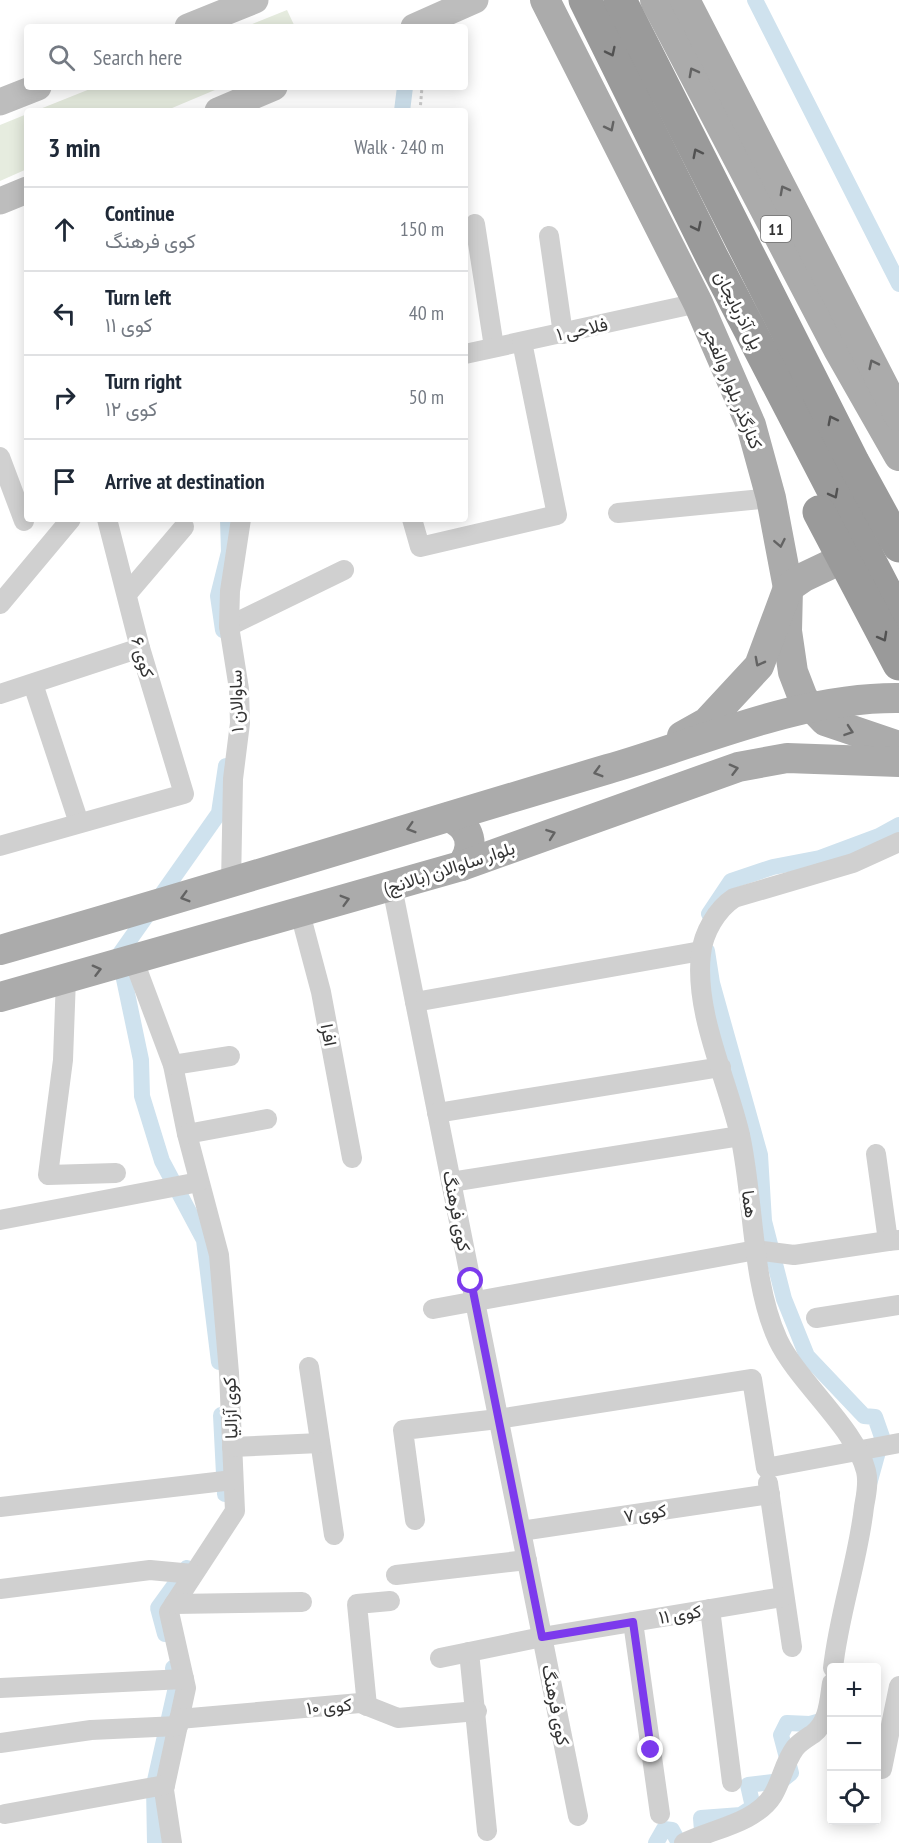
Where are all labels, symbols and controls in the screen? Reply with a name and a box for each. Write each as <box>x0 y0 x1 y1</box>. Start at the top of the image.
search box <box>24 24 468 90</box>
icon: search <box>45 41 78 74</box>
text: Search here <box>93 43 182 71</box>
one-way arrow <box>604 46 615 57</box>
one-way arrow <box>689 67 700 78</box>
one-way arrow <box>602 121 614 132</box>
text: 3 min <box>48 131 101 164</box>
text: Walk · 240 m <box>354 134 444 160</box>
one-way arrow <box>692 148 704 159</box>
one-way arrow <box>780 186 791 197</box>
text: Continue <box>105 199 175 227</box>
icon: ahead <box>48 213 81 246</box>
text: 150 m <box>400 216 444 242</box>
road number: 11 <box>761 216 791 242</box>
one-way arrow <box>690 221 702 232</box>
text: کوی فرهنگ <box>105 228 196 254</box>
street label: پل آذربایجان <box>708 267 769 354</box>
text: Turn left <box>105 283 171 311</box>
icon: left <box>48 297 81 330</box>
text: 40 m <box>409 300 444 326</box>
text: کوی ۱۱ <box>105 312 153 338</box>
street label: فلاحی ۱ <box>554 312 610 346</box>
street label: کنارگذر بلوار والفجر <box>698 323 768 452</box>
one-way arrow <box>869 359 880 370</box>
text: Turn right <box>105 367 182 395</box>
icon: right <box>48 381 81 414</box>
text: 50 m <box>409 384 444 410</box>
text: کوی ۱۲ <box>105 396 157 422</box>
one-way arrow <box>828 416 839 427</box>
icon: arrive <box>48 465 81 498</box>
text: Arrive at destination <box>105 467 265 495</box>
one-way arrow <box>827 488 838 499</box>
one-way arrow <box>773 538 786 548</box>
one-way arrow <box>876 630 887 641</box>
street label: کوی ۶ <box>126 634 160 680</box>
one-way arrow <box>755 656 766 666</box>
street label: ساوالان ۱ <box>223 669 249 733</box>
one-way arrow <box>843 724 854 736</box>
one-way arrow <box>729 764 739 776</box>
one-way arrow <box>593 765 604 777</box>
one-way arrow <box>407 821 417 833</box>
one-way arrow <box>545 828 555 841</box>
street label: بلوار ساوالان (بالانج) <box>380 836 518 901</box>
one-way arrow <box>180 890 190 903</box>
one-way arrow <box>339 895 350 907</box>
one-way arrow <box>92 965 102 978</box>
street label: افرا <box>316 1022 342 1048</box>
street label: کوی فرهنگ <box>438 1169 476 1253</box>
street label: هما <box>737 1189 763 1219</box>
route start <box>457 1267 483 1293</box>
street label: کوی آزالیا <box>217 1377 243 1439</box>
street label: کوی ۷ <box>622 1499 668 1527</box>
street label: کوی ۱۱ <box>657 1599 703 1629</box>
street label: کوی فرهنگ <box>537 1663 575 1747</box>
map controls <box>827 1663 881 1825</box>
button: + <box>827 1663 881 1717</box>
street label: کوی ۱۰ <box>305 1693 353 1719</box>
button: − <box>827 1717 881 1771</box>
route end <box>637 1736 663 1762</box>
button: locate <box>827 1771 881 1825</box>

